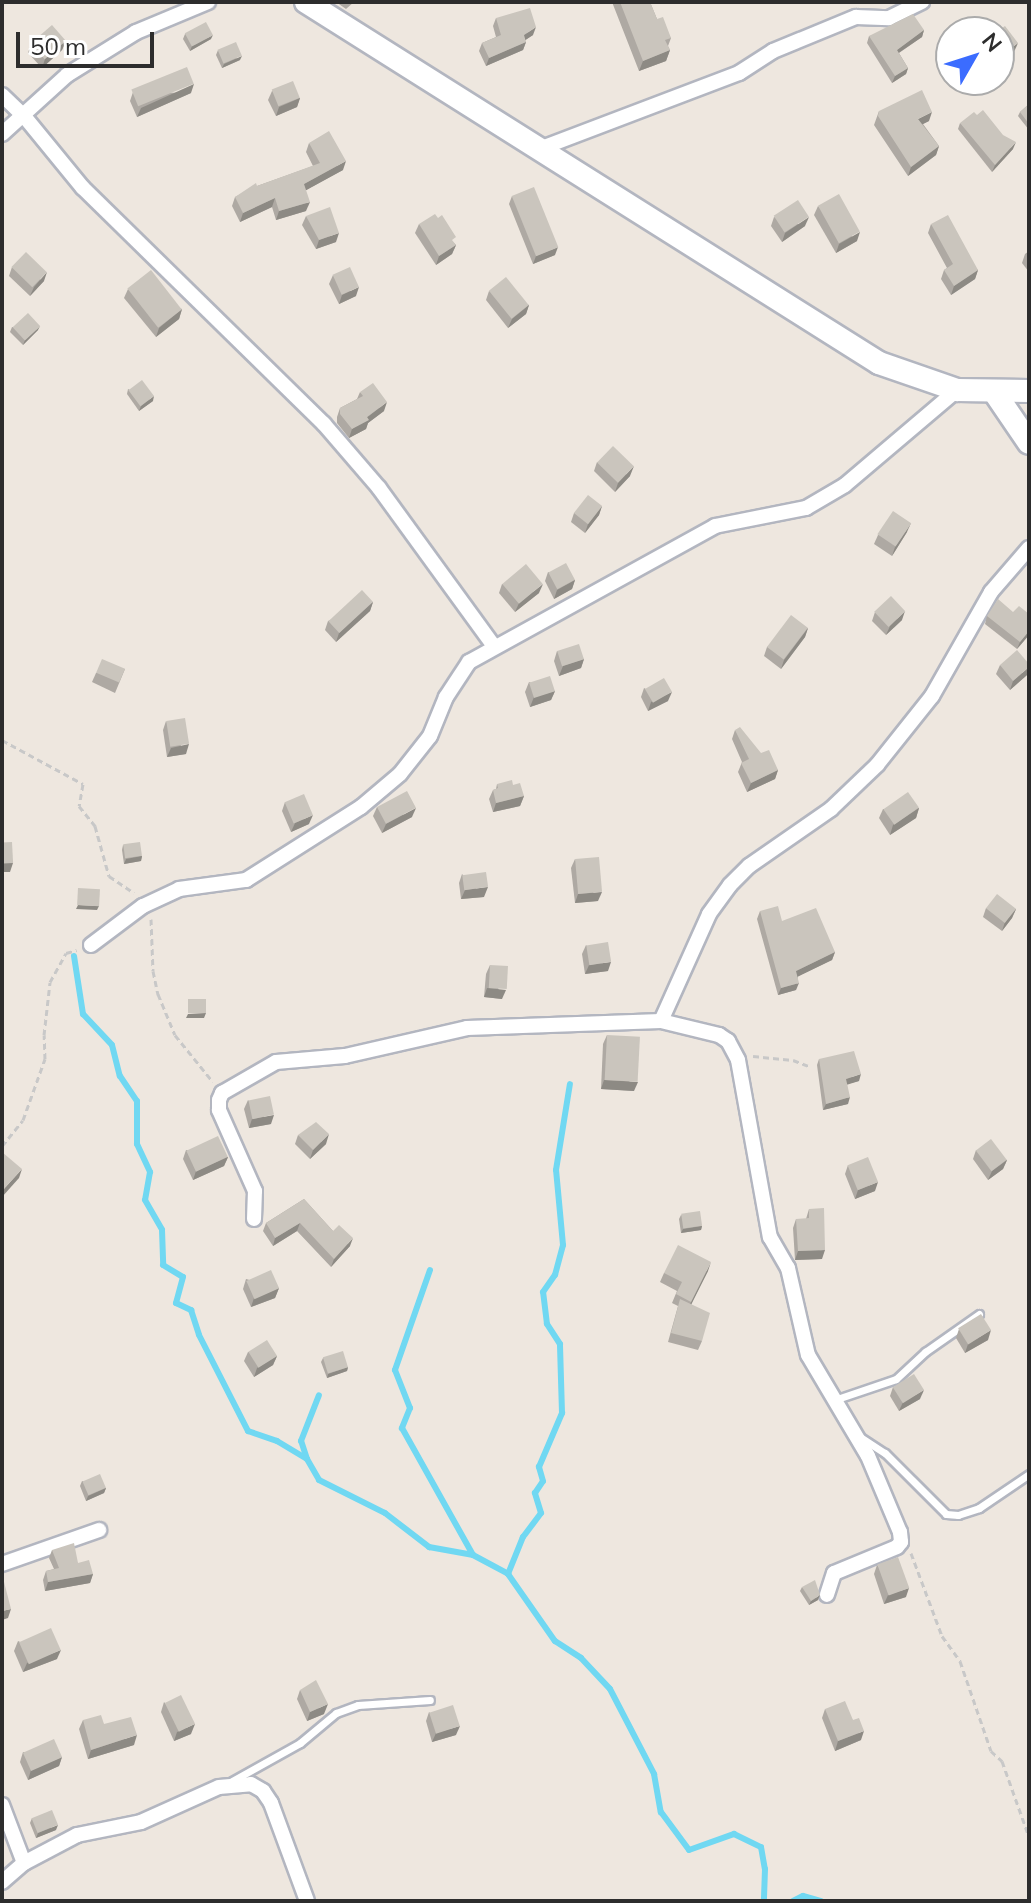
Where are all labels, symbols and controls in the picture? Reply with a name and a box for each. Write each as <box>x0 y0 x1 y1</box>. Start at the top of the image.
scale bar <box>20 16 158 66</box>
north arrow <box>935 16 1015 96</box>
text: N <box>976 27 1008 57</box>
text: 50 m <box>30 31 86 61</box>

